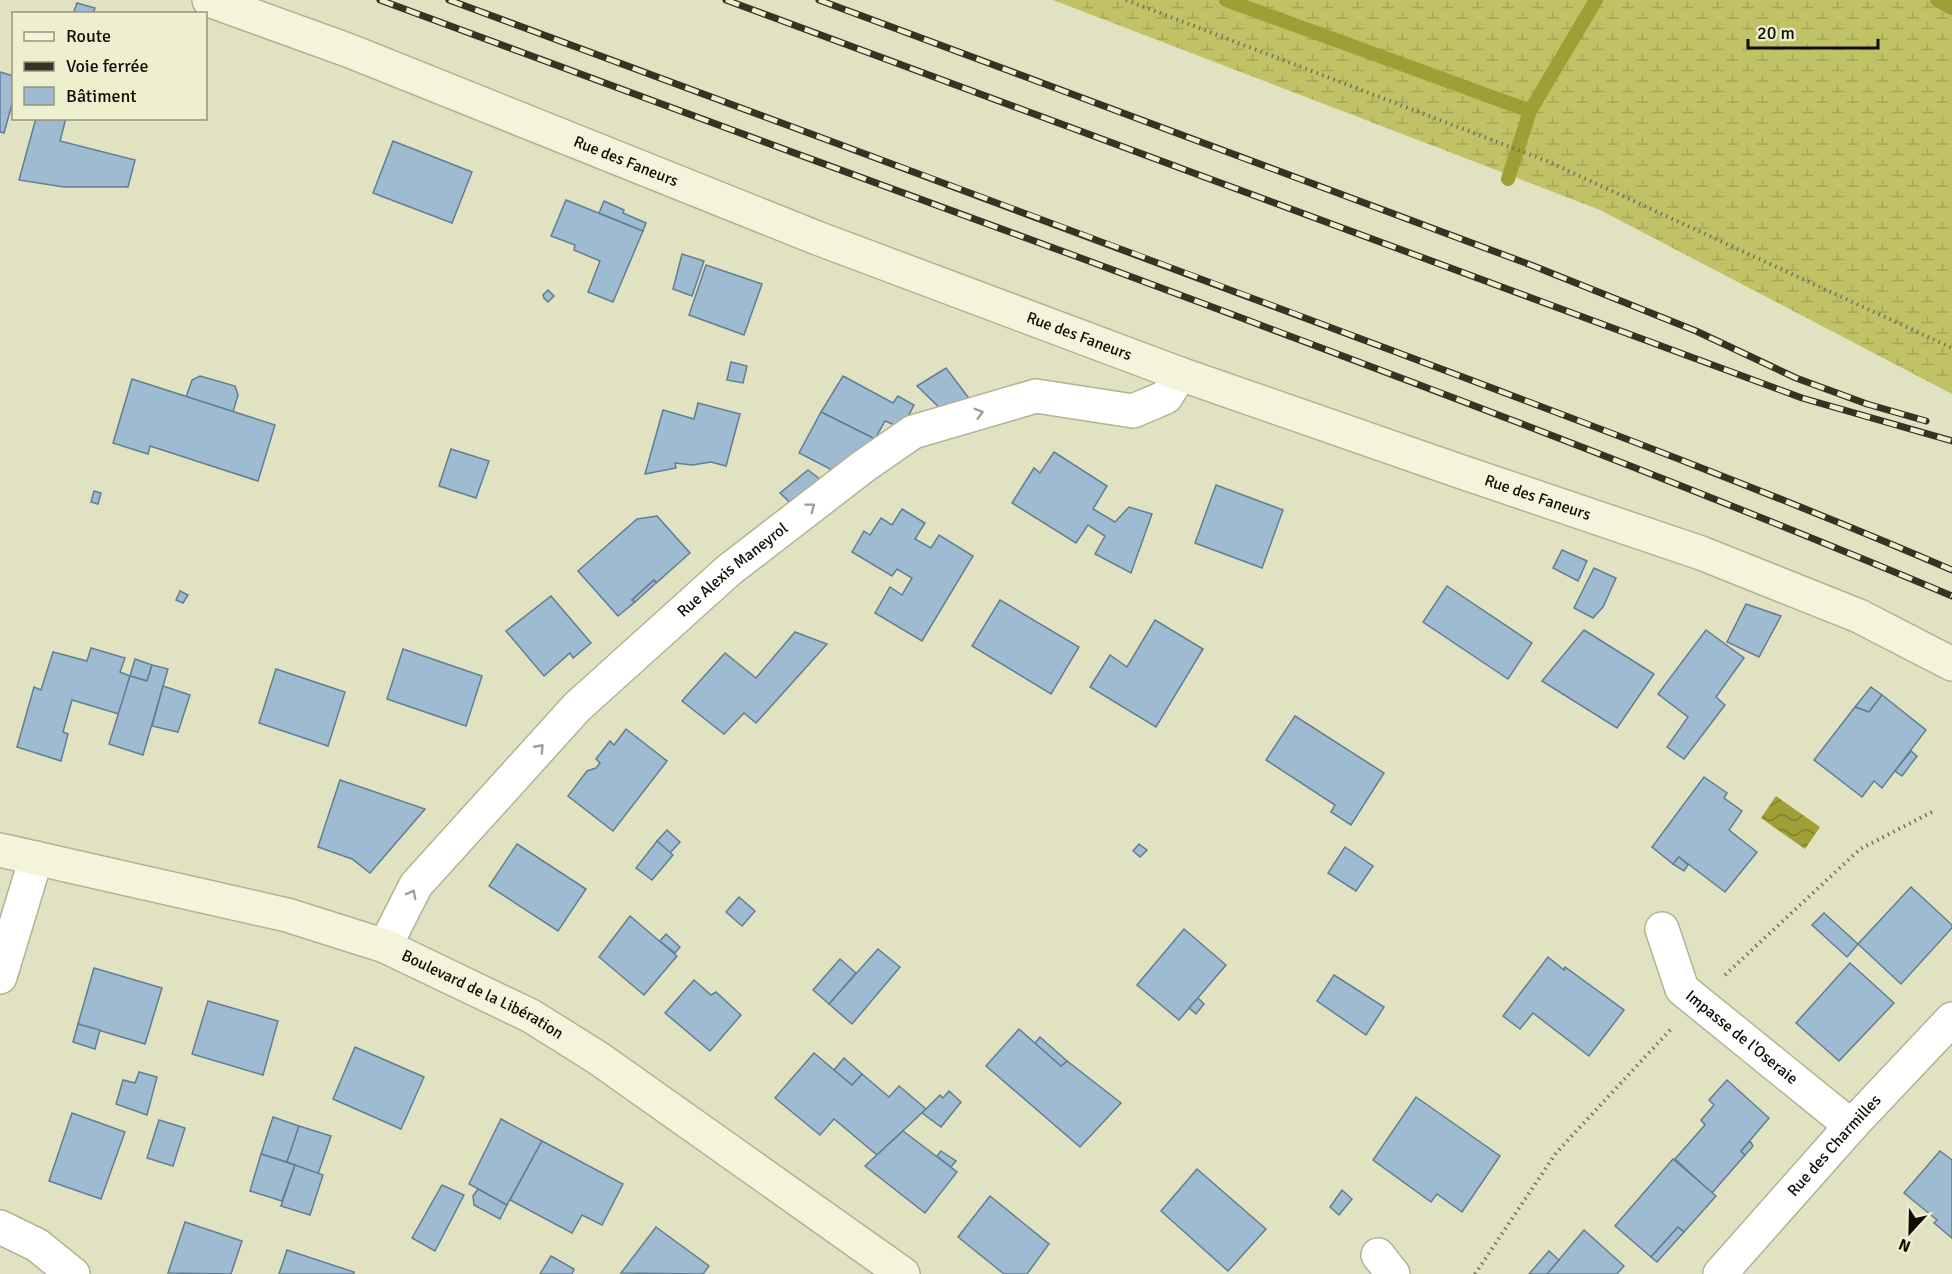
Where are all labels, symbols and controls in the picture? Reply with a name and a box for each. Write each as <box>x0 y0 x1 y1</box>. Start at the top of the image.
legend <box>12 12 207 120</box>
scale bar <box>1748 12 1878 50</box>
text: 20 m <box>1757 22 1795 44</box>
text: Route <box>66 25 111 47</box>
text: Voie ferrée <box>66 55 148 77</box>
text: Bâtiment <box>66 85 137 107</box>
street label: Rue des Faneurs <box>571 132 681 191</box>
street label: Rue des Faneurs <box>1024 307 1135 365</box>
one-way arrow <box>973 408 983 420</box>
street label: Rue des Faneurs <box>1482 470 1593 525</box>
one-way arrow <box>804 504 815 515</box>
street label: Rue Alexis Maneyrol <box>673 518 792 622</box>
one-way arrow <box>533 744 544 755</box>
one-way arrow <box>405 890 416 901</box>
street label: Boulevard de la Libération <box>398 946 567 1044</box>
street label: Impasse de l'Oseraie <box>1681 986 1802 1089</box>
street label: Rue des Charmilles <box>1783 1090 1885 1201</box>
north arrow <box>1880 1202 1940 1262</box>
text: N <box>1896 1234 1914 1256</box>

